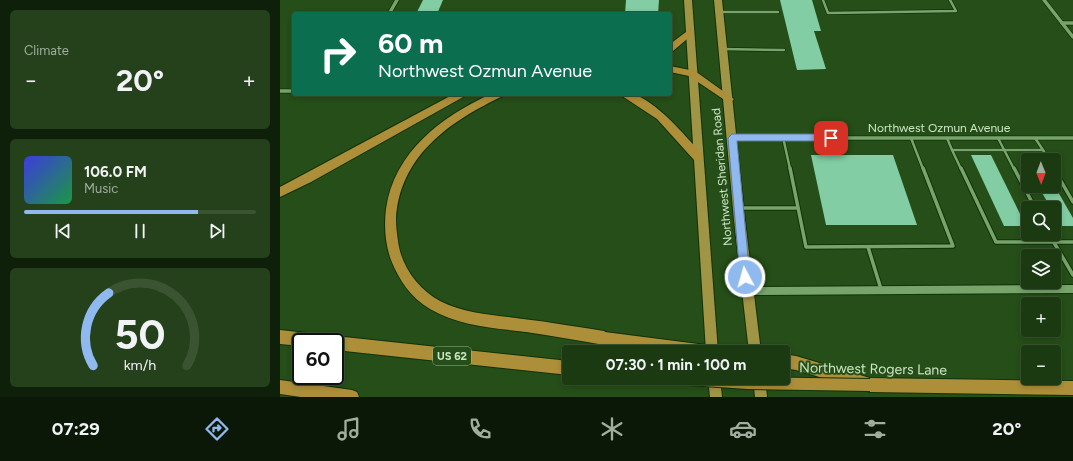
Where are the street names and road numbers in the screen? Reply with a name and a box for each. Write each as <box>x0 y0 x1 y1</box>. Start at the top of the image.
street label: Northwest Sheridan Road <box>709 108 735 246</box>
street label: Northwest Ozmun Avenue <box>868 121 1011 135</box>
road number: US 62 <box>433 347 471 365</box>
street label: Northwest Rogers Lane <box>799 359 947 379</box>

